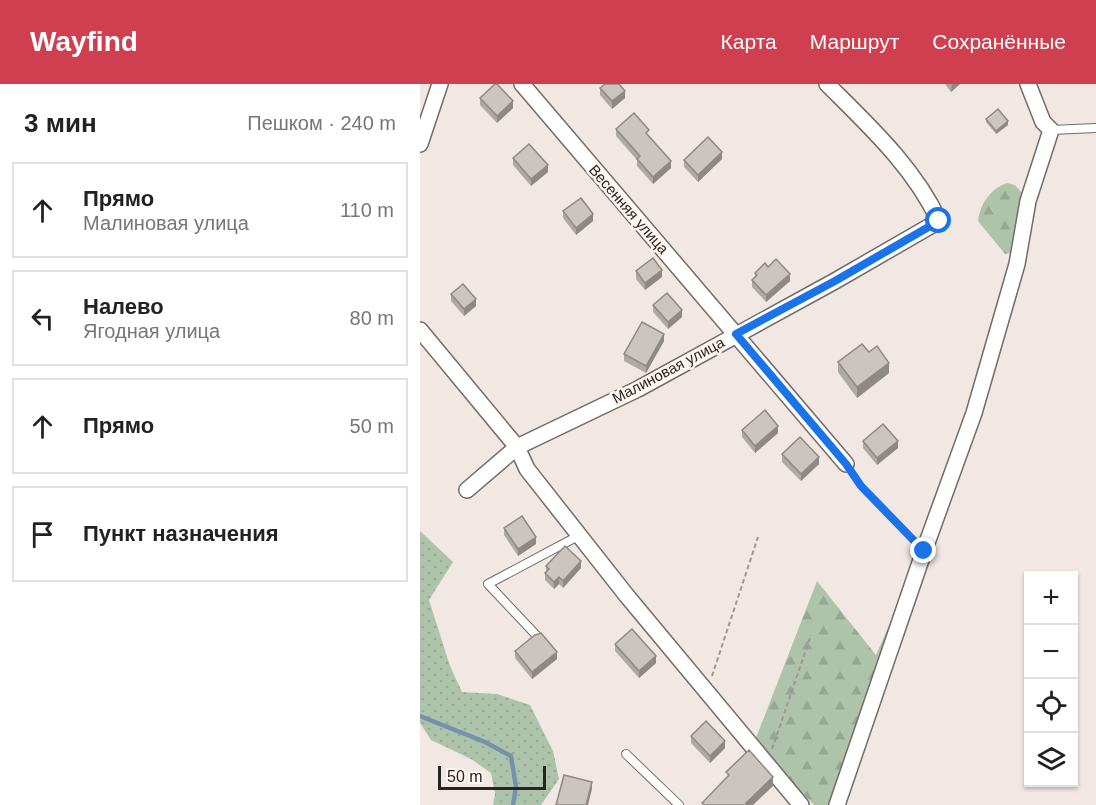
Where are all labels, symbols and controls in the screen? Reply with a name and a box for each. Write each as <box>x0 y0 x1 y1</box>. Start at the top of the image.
text: Wayfind <box>30 26 138 57</box>
text: Карта <box>721 30 777 53</box>
text: Маршрут <box>810 30 899 53</box>
text: Сохранённые <box>932 30 1066 53</box>
text: 3 мин <box>24 108 97 138</box>
text: Пешком · 240 m <box>247 112 396 134</box>
street label: Весенняя улица <box>586 161 673 257</box>
text: Прямо <box>83 186 154 211</box>
icon: ahead <box>26 194 59 227</box>
text: 110 m <box>340 199 394 221</box>
route start <box>925 207 951 233</box>
text: Малиновая улица <box>83 212 249 234</box>
text: Налево <box>83 294 164 319</box>
icon: left <box>26 302 59 335</box>
text: 80 m <box>350 307 394 329</box>
text: Ягодная улица <box>83 320 220 342</box>
street label: Малиновая улица <box>609 333 728 407</box>
icon: ahead <box>26 410 59 443</box>
text: Прямо <box>83 413 154 438</box>
text: 50 m <box>350 415 394 437</box>
icon: arrive <box>26 518 59 551</box>
text: Пункт назначения <box>83 521 279 546</box>
route end <box>910 537 936 563</box>
map controls <box>1024 571 1078 787</box>
button: + <box>1024 571 1078 625</box>
button: − <box>1024 625 1078 679</box>
button: locate <box>1024 679 1078 733</box>
button: layers <box>1024 733 1078 787</box>
scale bar <box>438 763 546 790</box>
text: 50 m <box>447 768 483 785</box>

